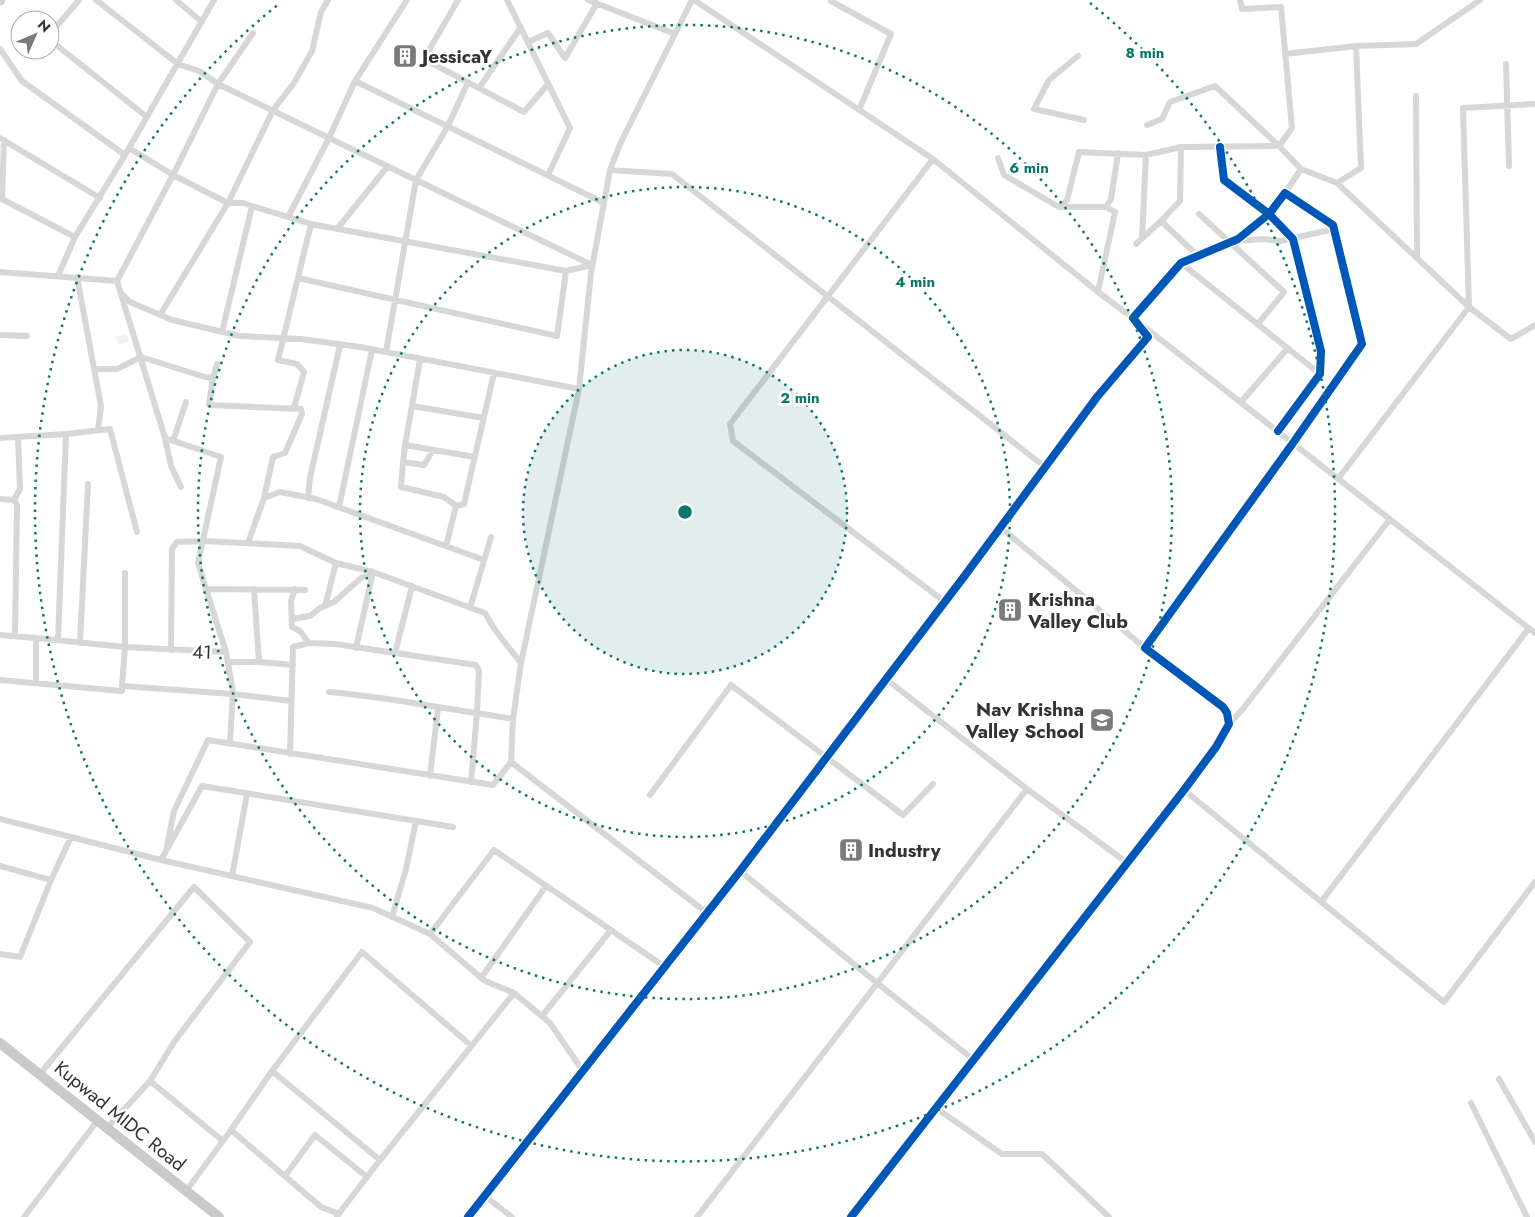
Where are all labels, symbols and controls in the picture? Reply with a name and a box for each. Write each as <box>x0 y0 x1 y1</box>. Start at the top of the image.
north arrow <box>10 10 60 60</box>
text: N <box>33 15 55 37</box>
text: 8 min <box>1126 42 1164 64</box>
building icon: JessicaY <box>392 43 418 69</box>
place label: JessicaY <box>418 43 492 70</box>
text: 6 min <box>1009 157 1049 179</box>
text: 4 min <box>895 271 935 293</box>
text: 2 min <box>780 387 820 409</box>
centre of rings <box>676 503 694 521</box>
place label: Krishna Valley Club <box>1027 586 1128 635</box>
building icon: Krishna Valley Club <box>997 597 1023 623</box>
street label: 41 <box>192 638 212 666</box>
place label: Nav Krishna Valley School <box>965 696 1084 745</box>
school or university icon: Nav Krishna Valley School <box>1089 707 1115 733</box>
building icon: Industry <box>838 837 864 863</box>
place label: Industry <box>868 837 942 864</box>
street label: Kupwad MIDC Road <box>49 1055 191 1177</box>

